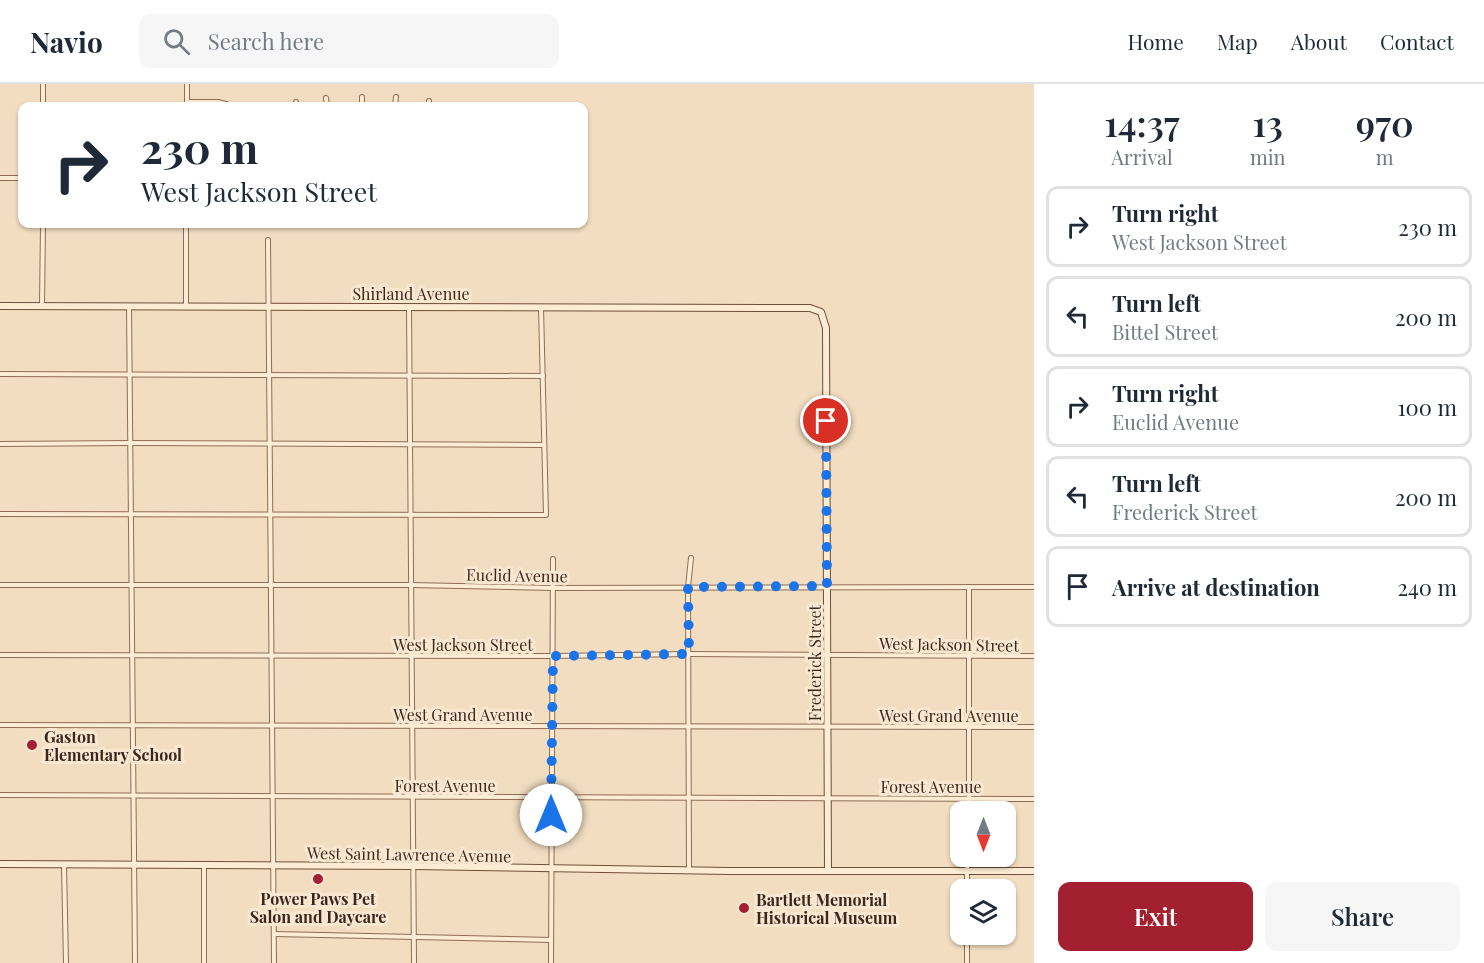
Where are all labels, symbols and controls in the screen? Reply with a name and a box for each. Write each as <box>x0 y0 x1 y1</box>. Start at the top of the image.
search box <box>139 14 559 68</box>
text: Navio <box>30 23 103 60</box>
icon: search <box>160 25 193 58</box>
text: Search here <box>208 26 324 56</box>
text: Home <box>1128 27 1184 55</box>
text: Map <box>1217 27 1258 55</box>
text: About <box>1291 27 1347 55</box>
text: Contact <box>1380 27 1454 55</box>
text: 14:37 <box>1104 98 1180 146</box>
text: 13 <box>1252 98 1283 146</box>
text: 970 <box>1356 98 1414 146</box>
text: 230 m <box>141 119 258 175</box>
icon: right <box>42 126 120 204</box>
text: Arrival <box>1111 143 1173 170</box>
text: min <box>1250 143 1285 170</box>
text: m <box>1376 143 1394 170</box>
text: West Jackson Street <box>141 173 377 209</box>
text: Turn right <box>1112 198 1218 228</box>
icon: right <box>1061 210 1094 243</box>
text: 230 m <box>1398 212 1457 242</box>
text: West Jackson Street <box>1112 228 1287 255</box>
street label: Shirland Avenue <box>352 283 470 304</box>
text: Turn left <box>1112 288 1201 318</box>
icon: left <box>1061 300 1094 333</box>
text: 200 m <box>1395 302 1457 332</box>
text: Bittel Street <box>1112 318 1218 345</box>
text: Turn right <box>1112 378 1218 408</box>
icon: right <box>1061 390 1094 423</box>
text: 100 m <box>1397 392 1457 422</box>
pin <box>800 395 851 446</box>
icon: arrive <box>809 404 842 437</box>
text: Euclid Avenue <box>1112 408 1239 435</box>
text: Turn left <box>1112 468 1201 498</box>
icon: left <box>1061 480 1094 513</box>
text: 200 m <box>1395 482 1457 512</box>
text: Frederick Street <box>1112 498 1258 525</box>
street label: Euclid Avenue <box>466 564 568 586</box>
icon: arrive <box>1061 570 1094 603</box>
text: Arrive at destination <box>1112 572 1320 602</box>
text: 240 m <box>1397 572 1457 602</box>
street label: Frederick Street <box>804 604 825 721</box>
street label: West Jackson Street <box>878 632 1019 656</box>
street label: West Jackson Street <box>392 634 533 655</box>
street label: West Grand Avenue <box>392 704 533 725</box>
street label: West Grand Avenue <box>878 705 1019 726</box>
place label: Gaston Elementary School <box>44 726 182 765</box>
marker: Gaston Elementary School <box>25 738 39 752</box>
street label: Forest Avenue <box>394 775 496 796</box>
street label: Forest Avenue <box>880 776 982 797</box>
position arrow <box>519 783 583 847</box>
north arrow <box>950 801 1016 867</box>
map controls <box>950 801 1016 945</box>
street label: West Saint Lawrence Avenue <box>306 842 511 866</box>
marker: Power Paws Pet Salon and Daycare <box>311 872 325 886</box>
button: layers <box>950 879 1016 945</box>
button: Exit <box>1058 882 1253 951</box>
button: Share <box>1265 882 1460 951</box>
place label: Power Paws Pet Salon and Daycare <box>250 888 386 927</box>
place label: Bartlett Memorial Historical Museum <box>756 889 898 928</box>
marker: Bartlett Memorial Historical Museum <box>737 901 751 915</box>

